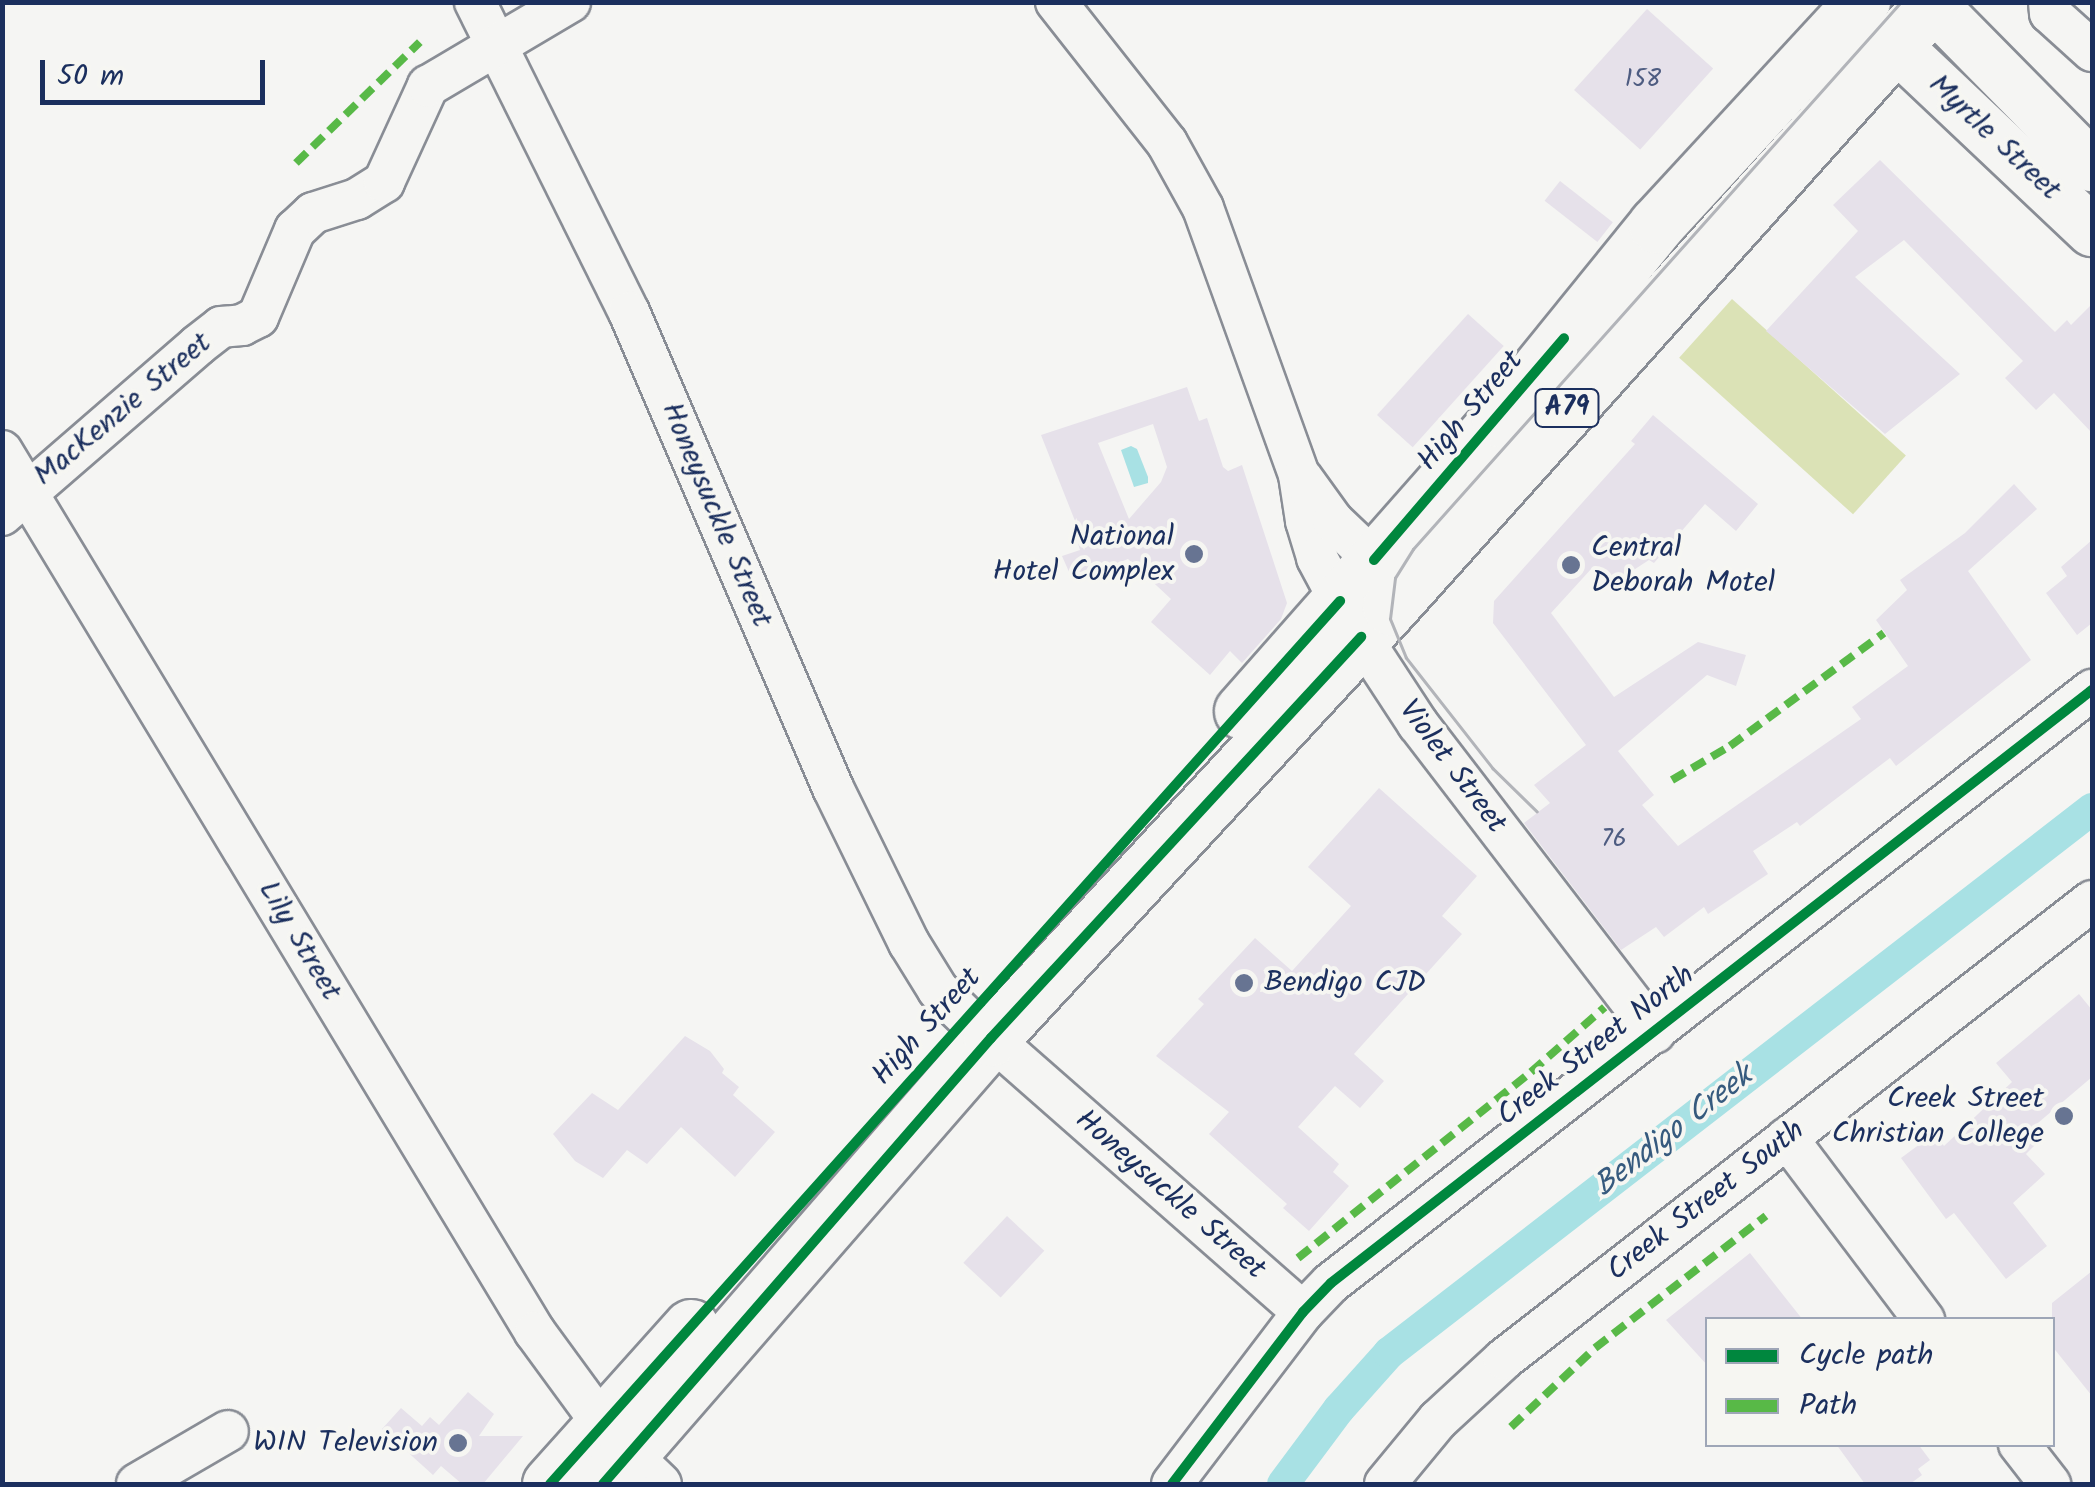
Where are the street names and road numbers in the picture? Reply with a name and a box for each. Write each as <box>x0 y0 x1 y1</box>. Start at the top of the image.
street label: Myrtle Street <box>1920 67 2068 209</box>
street label: MacKenzie Street <box>27 325 219 495</box>
street label: High Street <box>1410 344 1532 478</box>
road number: A79 <box>1532 385 1602 431</box>
street label: Honeysuckle Street <box>652 397 780 633</box>
street label: Violet Street <box>1390 693 1514 841</box>
street label: Lily Street <box>249 875 349 1007</box>
street label: Creek Street North <box>1490 958 1702 1134</box>
street label: High Street <box>865 961 989 1093</box>
street label: Honeysuckle Street <box>1067 1102 1273 1288</box>
street label: Creek Street South <box>1600 1113 1812 1289</box>

